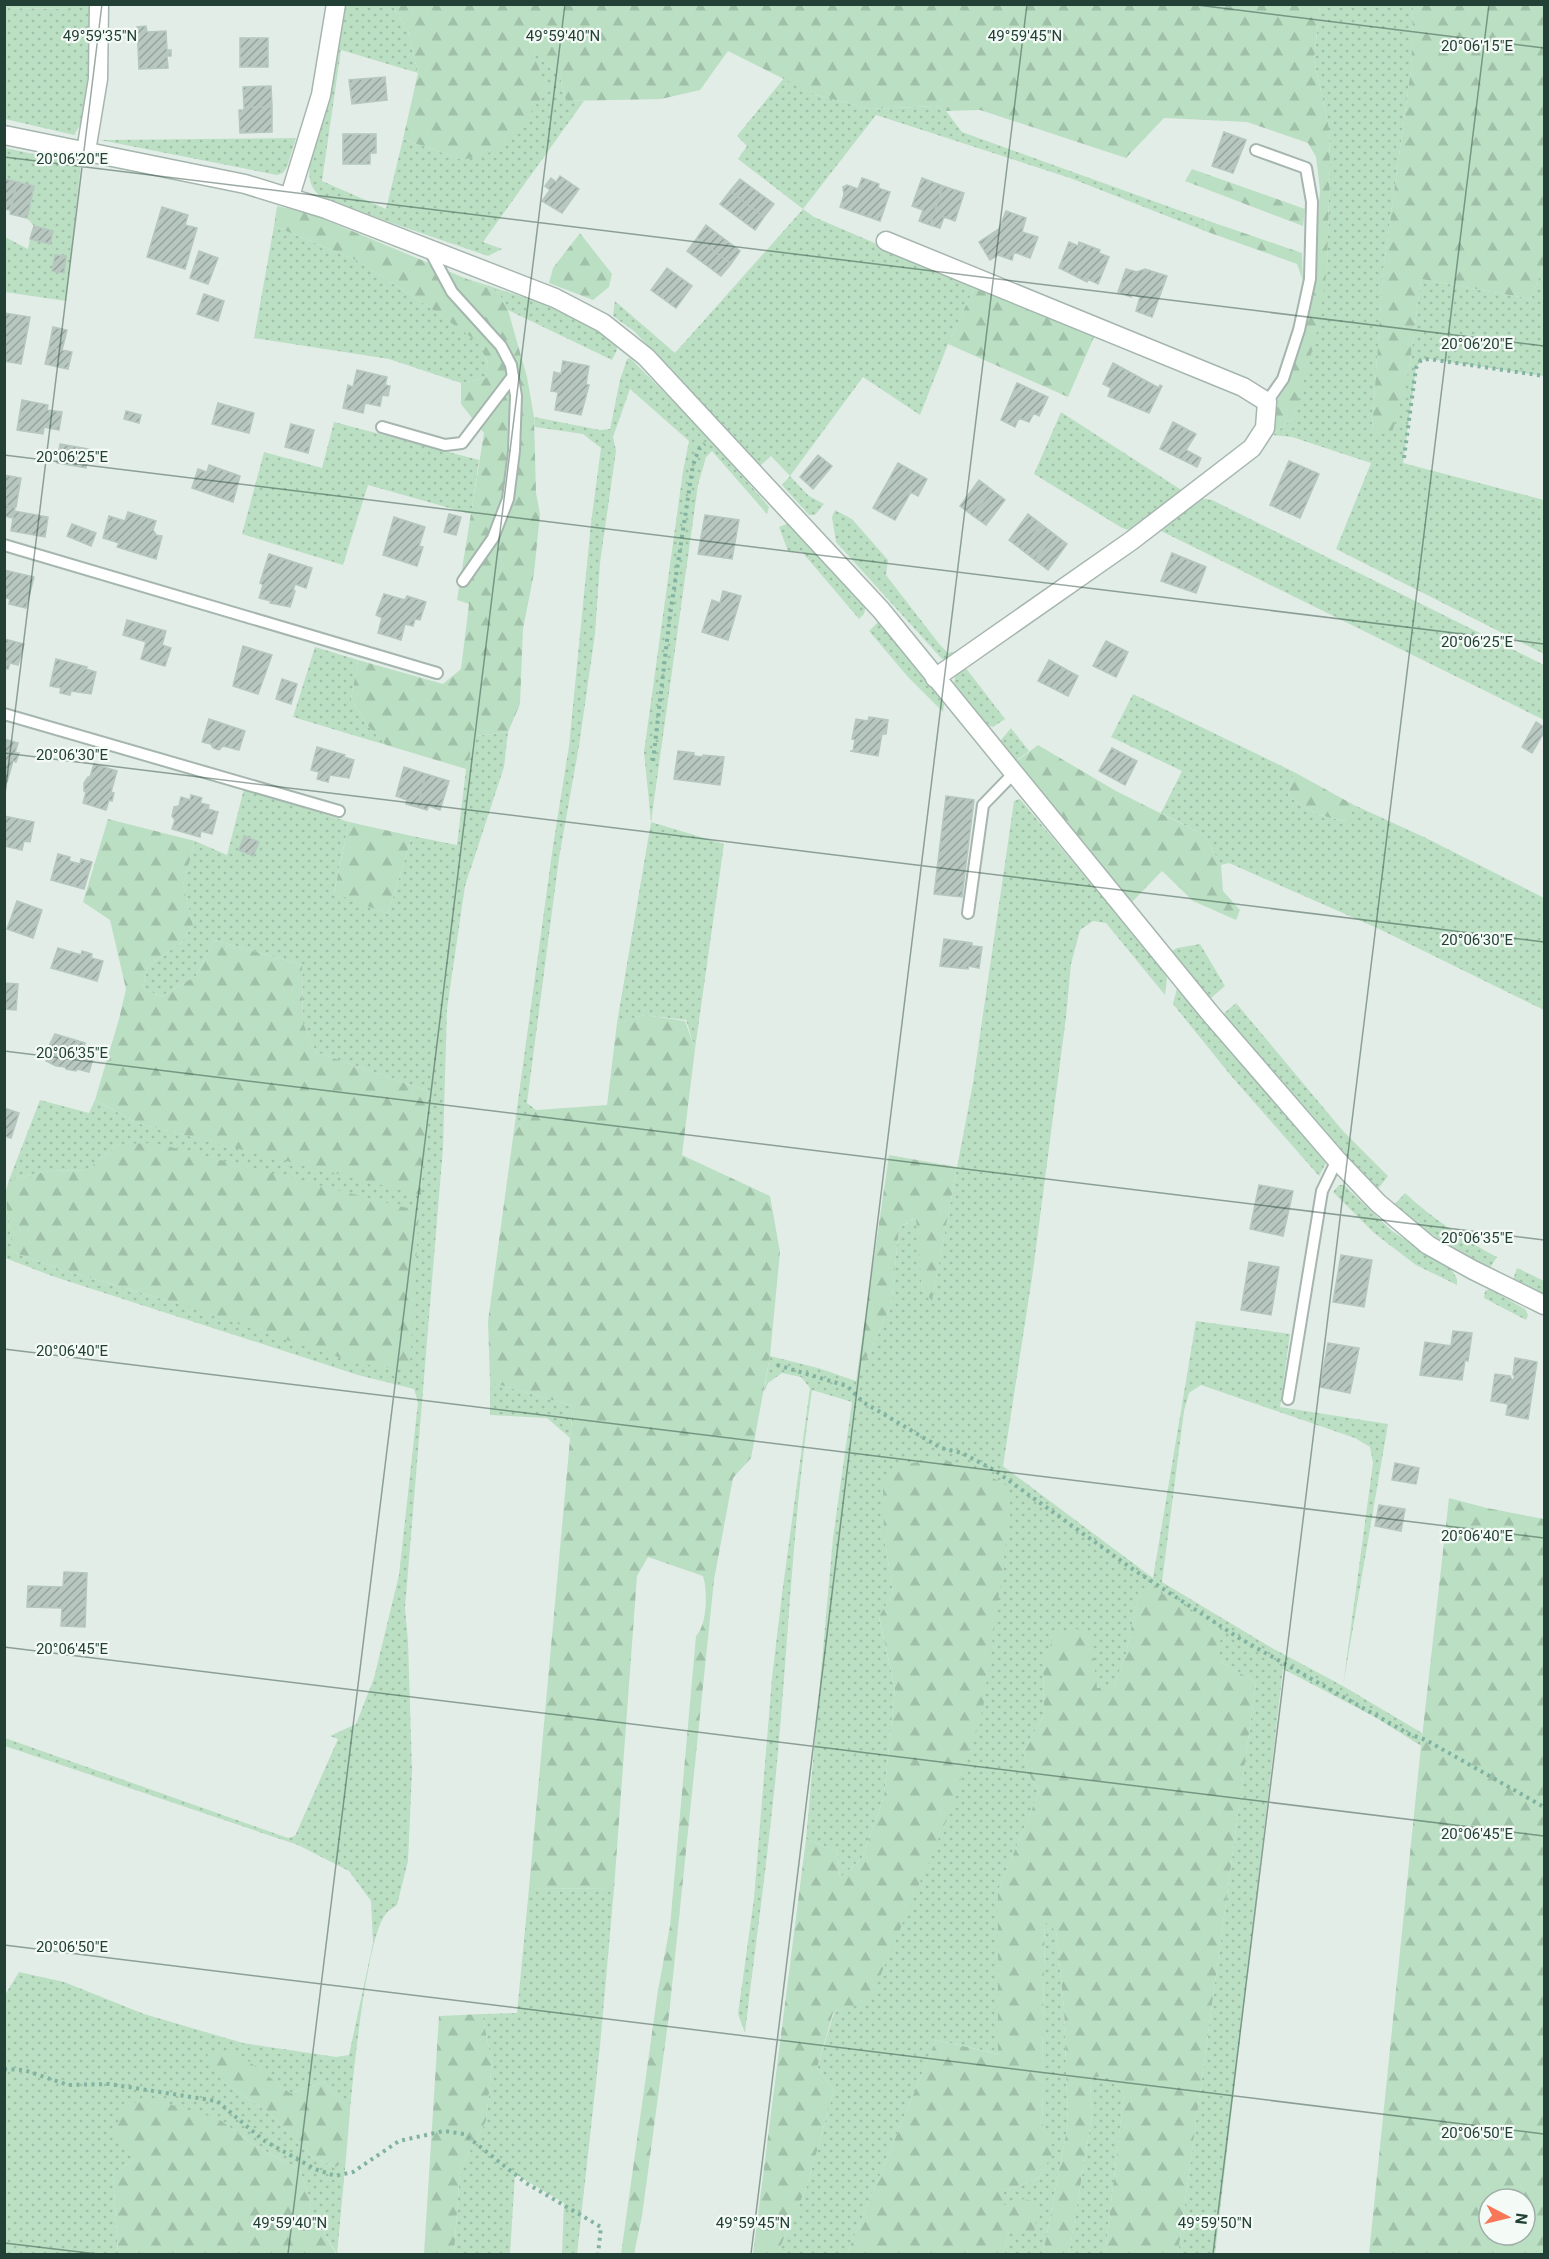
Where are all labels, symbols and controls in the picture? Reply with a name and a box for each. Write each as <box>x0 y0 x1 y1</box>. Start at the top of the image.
text: 49°59'35"N <box>63 27 137 45</box>
text: 49°59'40"N <box>526 27 600 45</box>
text: 49°59'45"N <box>988 27 1062 45</box>
text: 20°06'15"E <box>1441 37 1514 55</box>
text: 20°06'20"E <box>36 150 109 168</box>
text: 20°06'20"E <box>1441 335 1514 353</box>
text: 20°06'25"E <box>36 448 109 466</box>
text: 20°06'25"E <box>1441 633 1514 651</box>
text: 20°06'30"E <box>36 746 109 764</box>
text: 20°06'30"E <box>1441 931 1514 949</box>
text: 20°06'35"E <box>36 1044 109 1062</box>
text: 20°06'35"E <box>1441 1229 1514 1247</box>
text: 20°06'40"E <box>36 1342 109 1360</box>
text: 20°06'40"E <box>1441 1527 1514 1545</box>
text: 20°06'45"E <box>36 1640 109 1658</box>
text: 20°06'45"E <box>1441 1825 1514 1843</box>
text: 20°06'50"E <box>36 1938 109 1956</box>
text: 20°06'50"E <box>1441 2124 1514 2142</box>
north arrow <box>1477 2187 1537 2247</box>
text: N <box>1511 2212 1532 2226</box>
text: 49°59'40"N <box>253 2214 327 2232</box>
text: 49°59'45"N <box>716 2214 790 2232</box>
text: 49°59'50"N <box>1178 2214 1252 2232</box>

